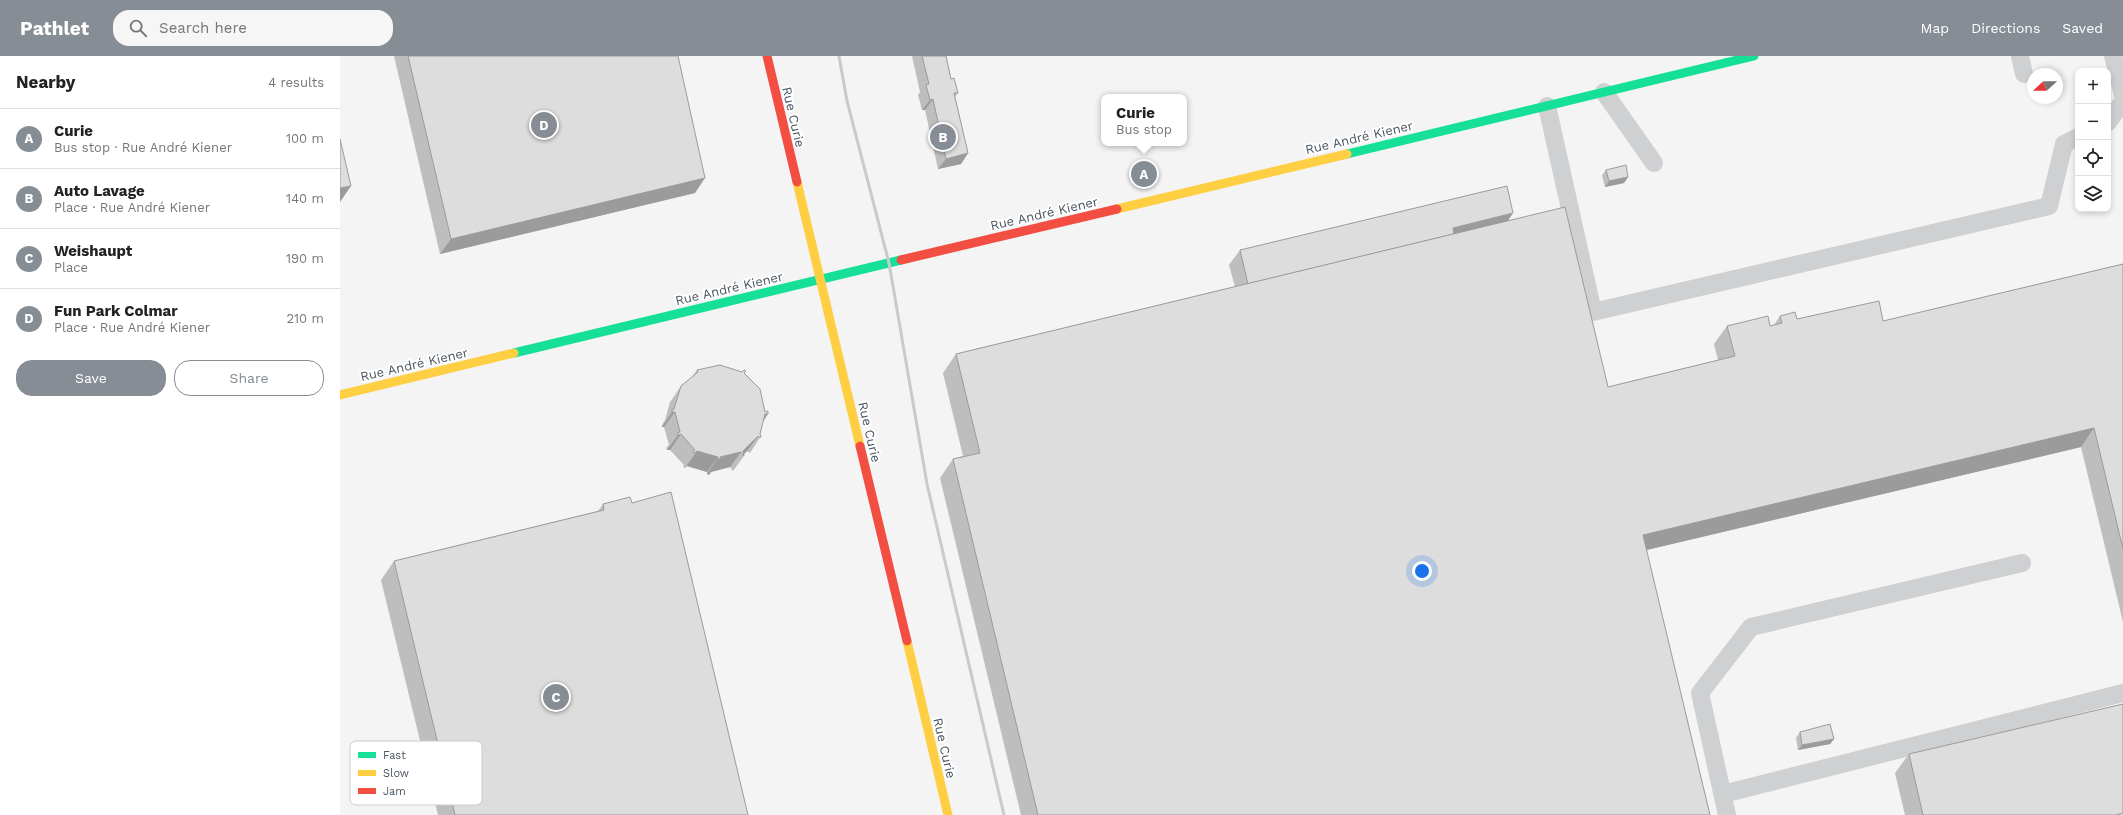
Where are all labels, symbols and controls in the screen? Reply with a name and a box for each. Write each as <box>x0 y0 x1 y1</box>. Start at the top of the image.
search box <box>113 10 393 46</box>
text: Pathlet <box>20 17 89 40</box>
icon: search <box>127 17 149 39</box>
text: Search here <box>159 19 247 37</box>
text: Map <box>1921 20 1949 36</box>
text: Directions <box>1971 20 2040 36</box>
text: Saved <box>2062 20 2103 36</box>
north arrow <box>2027 68 2063 104</box>
map controls <box>2075 68 2111 212</box>
button: + <box>2075 68 2111 104</box>
text: Nearby <box>16 72 75 92</box>
text: 4 results <box>268 75 324 90</box>
street label: Rue Curie <box>779 85 808 149</box>
popup <box>1101 94 1187 146</box>
text: Curie <box>1116 104 1155 122</box>
button: − <box>2075 104 2111 140</box>
pin: D <box>531 110 557 140</box>
street label: Rue André Kiener <box>1304 118 1414 157</box>
text: Curie <box>54 122 93 140</box>
pin: B <box>930 122 956 152</box>
text: Bus stop <box>1116 122 1172 137</box>
text: A <box>25 131 33 146</box>
text: 100 m <box>286 131 324 146</box>
text: Bus stop · Rue André Kiener <box>54 140 232 155</box>
button: locate <box>2075 140 2111 176</box>
pin: A <box>1131 159 1157 189</box>
button: layers <box>2075 176 2111 212</box>
text: Auto Lavage <box>54 182 145 200</box>
text: B <box>25 191 33 206</box>
text: 140 m <box>286 191 324 206</box>
street label: Rue André Kiener <box>989 194 1099 233</box>
text: Place · Rue André Kiener <box>54 200 210 215</box>
text: Weishaupt <box>54 242 132 260</box>
text: C <box>25 251 33 266</box>
text: 190 m <box>286 251 324 266</box>
text: Place <box>54 260 88 275</box>
street label: Rue André Kiener <box>674 269 784 308</box>
text: Fun Park Colmar <box>54 302 178 320</box>
text: D <box>24 311 34 326</box>
text: 210 m <box>286 311 324 326</box>
text: Place · Rue André Kiener <box>54 320 210 335</box>
street label: Rue André Kiener <box>359 345 469 384</box>
button: Save <box>16 360 166 396</box>
button: Share <box>174 360 324 396</box>
street label: Rue Curie <box>855 400 884 464</box>
your location <box>1412 561 1432 581</box>
pin: C <box>543 682 569 712</box>
street label: Rue Curie <box>930 716 959 780</box>
legend <box>350 741 482 805</box>
text: Fast <box>383 749 406 762</box>
text: Slow <box>383 767 409 780</box>
text: Jam <box>383 785 406 798</box>

